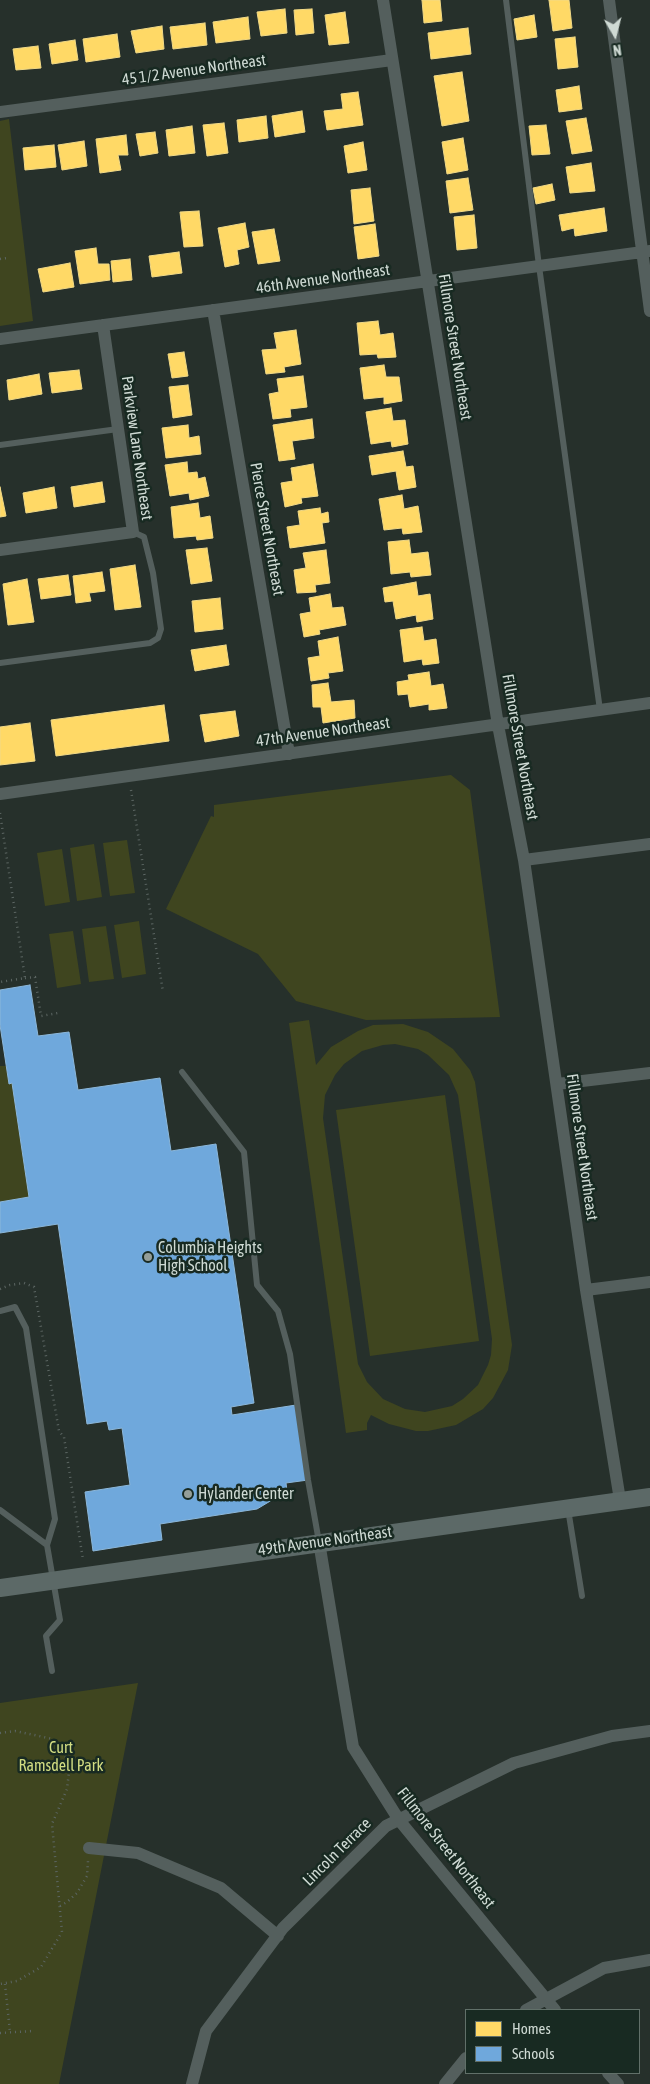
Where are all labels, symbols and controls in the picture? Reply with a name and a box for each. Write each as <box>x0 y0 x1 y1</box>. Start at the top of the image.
north arrow <box>590 10 640 60</box>
text: N <box>612 41 622 58</box>
street label: 45 1/2 Avenue Northeast <box>121 50 267 90</box>
street label: 46th Avenue Northeast <box>255 260 391 298</box>
street label: Fillmore Street Northeast <box>434 272 476 422</box>
street label: Parkview Lane Northeast <box>117 375 157 521</box>
street label: Pierce Street Northeast <box>246 461 288 597</box>
street label: Fillmore Street Northeast <box>498 672 542 822</box>
street label: 47th Avenue Northeast <box>255 713 391 751</box>
street label: Fillmore Street Northeast <box>562 1072 602 1222</box>
place label: Columbia Heights High School <box>158 1238 262 1276</box>
marker: Columbia Heights High School <box>142 1251 154 1263</box>
place label: Hylander Center <box>198 1484 294 1504</box>
marker: Hylander Center <box>182 1488 194 1500</box>
street label: 49th Avenue Northeast <box>257 1522 393 1560</box>
park label: Curt Ramsdell Park <box>19 1738 103 1776</box>
street label: Fillmore Street Northeast <box>393 1784 499 1912</box>
street label: Lincoln Terrace <box>299 1814 375 1890</box>
legend <box>465 2009 640 2074</box>
text: Homes <box>512 2020 551 2037</box>
text: Schools <box>512 2045 555 2062</box>

